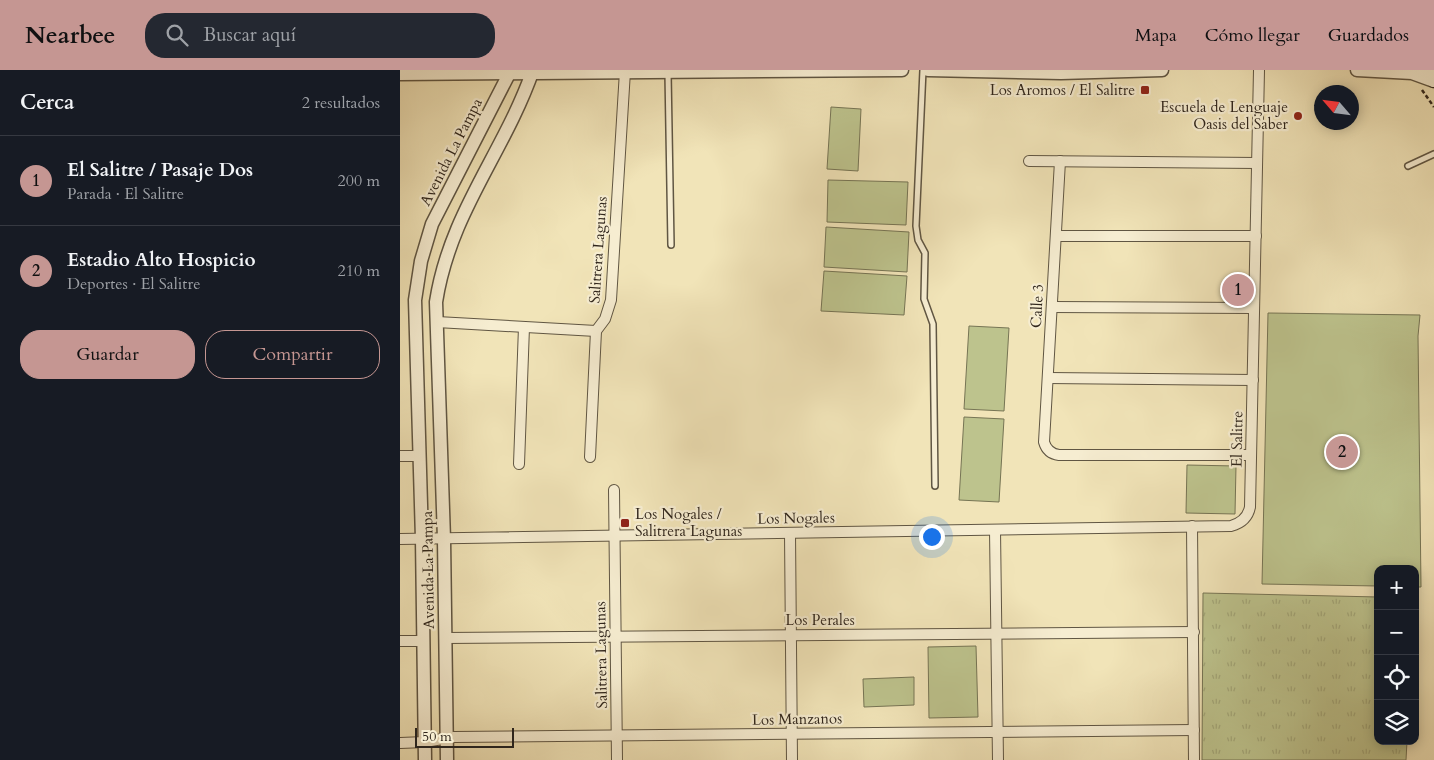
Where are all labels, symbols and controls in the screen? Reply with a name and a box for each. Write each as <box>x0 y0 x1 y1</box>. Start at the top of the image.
search box <box>145 13 495 58</box>
text: Nearbee <box>25 19 115 52</box>
icon: search <box>163 21 191 49</box>
text: Buscar aquí <box>203 22 296 48</box>
text: Mapa <box>1135 23 1177 48</box>
text: Cómo llegar <box>1205 23 1300 48</box>
text: Guardados <box>1328 23 1409 48</box>
place label: Los Aromos / El Salitre <box>990 80 1135 100</box>
marker: Los Aromos / El Salitre <box>1139 84 1151 96</box>
north arrow <box>1314 85 1359 130</box>
text: Cerca <box>20 88 74 117</box>
text: 2 resultados <box>302 92 380 114</box>
street label: Avenida La Pampa <box>415 94 487 209</box>
place label: Escuela de Lenguaje Oasis del Saber <box>1160 97 1289 134</box>
marker: Escuela de Lenguaje Oasis del Saber <box>1292 110 1304 122</box>
text: El Salitre / Pasaje Dos <box>67 157 253 183</box>
text: 1 <box>32 170 40 192</box>
text: 200 m <box>338 170 380 192</box>
text: Parada · El Salitre <box>67 183 184 205</box>
street label: Salitrera Lagunas <box>584 196 612 304</box>
text: Estadio Alto Hospicio <box>67 247 256 273</box>
text: 2 <box>32 260 40 282</box>
text: 210 m <box>338 260 380 282</box>
pin: 1 <box>1222 271 1254 309</box>
text: Deportes · El Salitre <box>67 273 201 295</box>
street label: Calle 3 <box>1026 283 1048 329</box>
button: Guardar <box>20 330 195 379</box>
button: Compartir <box>205 330 380 379</box>
street label: El Salitre <box>1227 411 1247 467</box>
pin: 2 <box>1326 433 1358 471</box>
place label: Los Nogales / Salitrera Lagunas <box>635 504 742 541</box>
street label: Los Nogales <box>757 507 835 529</box>
street label: Avenida La Pampa <box>417 510 439 629</box>
marker: Los Nogales / Salitrera Lagunas <box>619 517 631 529</box>
your location <box>919 524 945 550</box>
map controls <box>1374 565 1419 745</box>
button: + <box>1374 565 1419 610</box>
street label: Salitrera Lagunas <box>590 601 612 709</box>
street label: Los Perales <box>785 610 855 630</box>
button: − <box>1374 610 1419 655</box>
button: locate <box>1374 655 1419 700</box>
button: layers <box>1374 700 1419 745</box>
street label: Los Manzanos <box>752 708 842 730</box>
scale bar <box>415 725 514 748</box>
text: 50 m <box>422 727 452 746</box>

